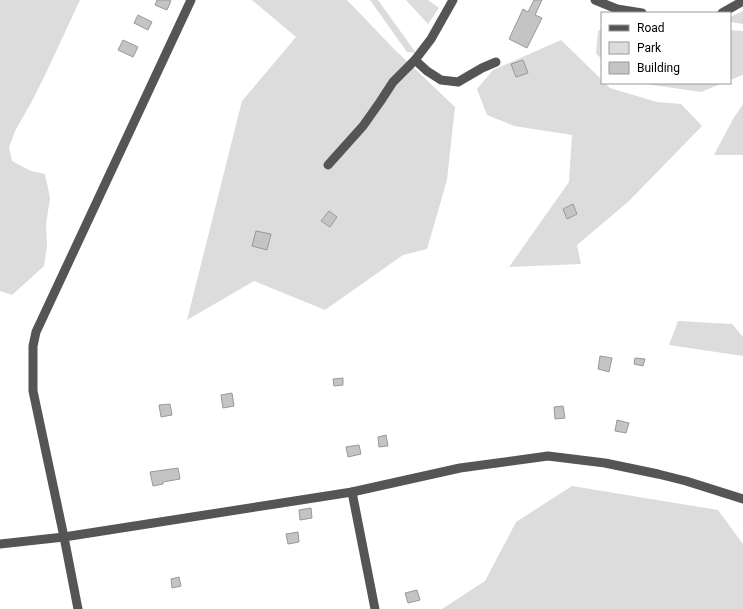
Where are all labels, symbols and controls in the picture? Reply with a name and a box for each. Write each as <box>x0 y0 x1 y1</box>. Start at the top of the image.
legend <box>601 12 731 84</box>
text: Road <box>637 21 665 35</box>
text: Park <box>637 41 662 55</box>
text: Building <box>637 61 680 75</box>

